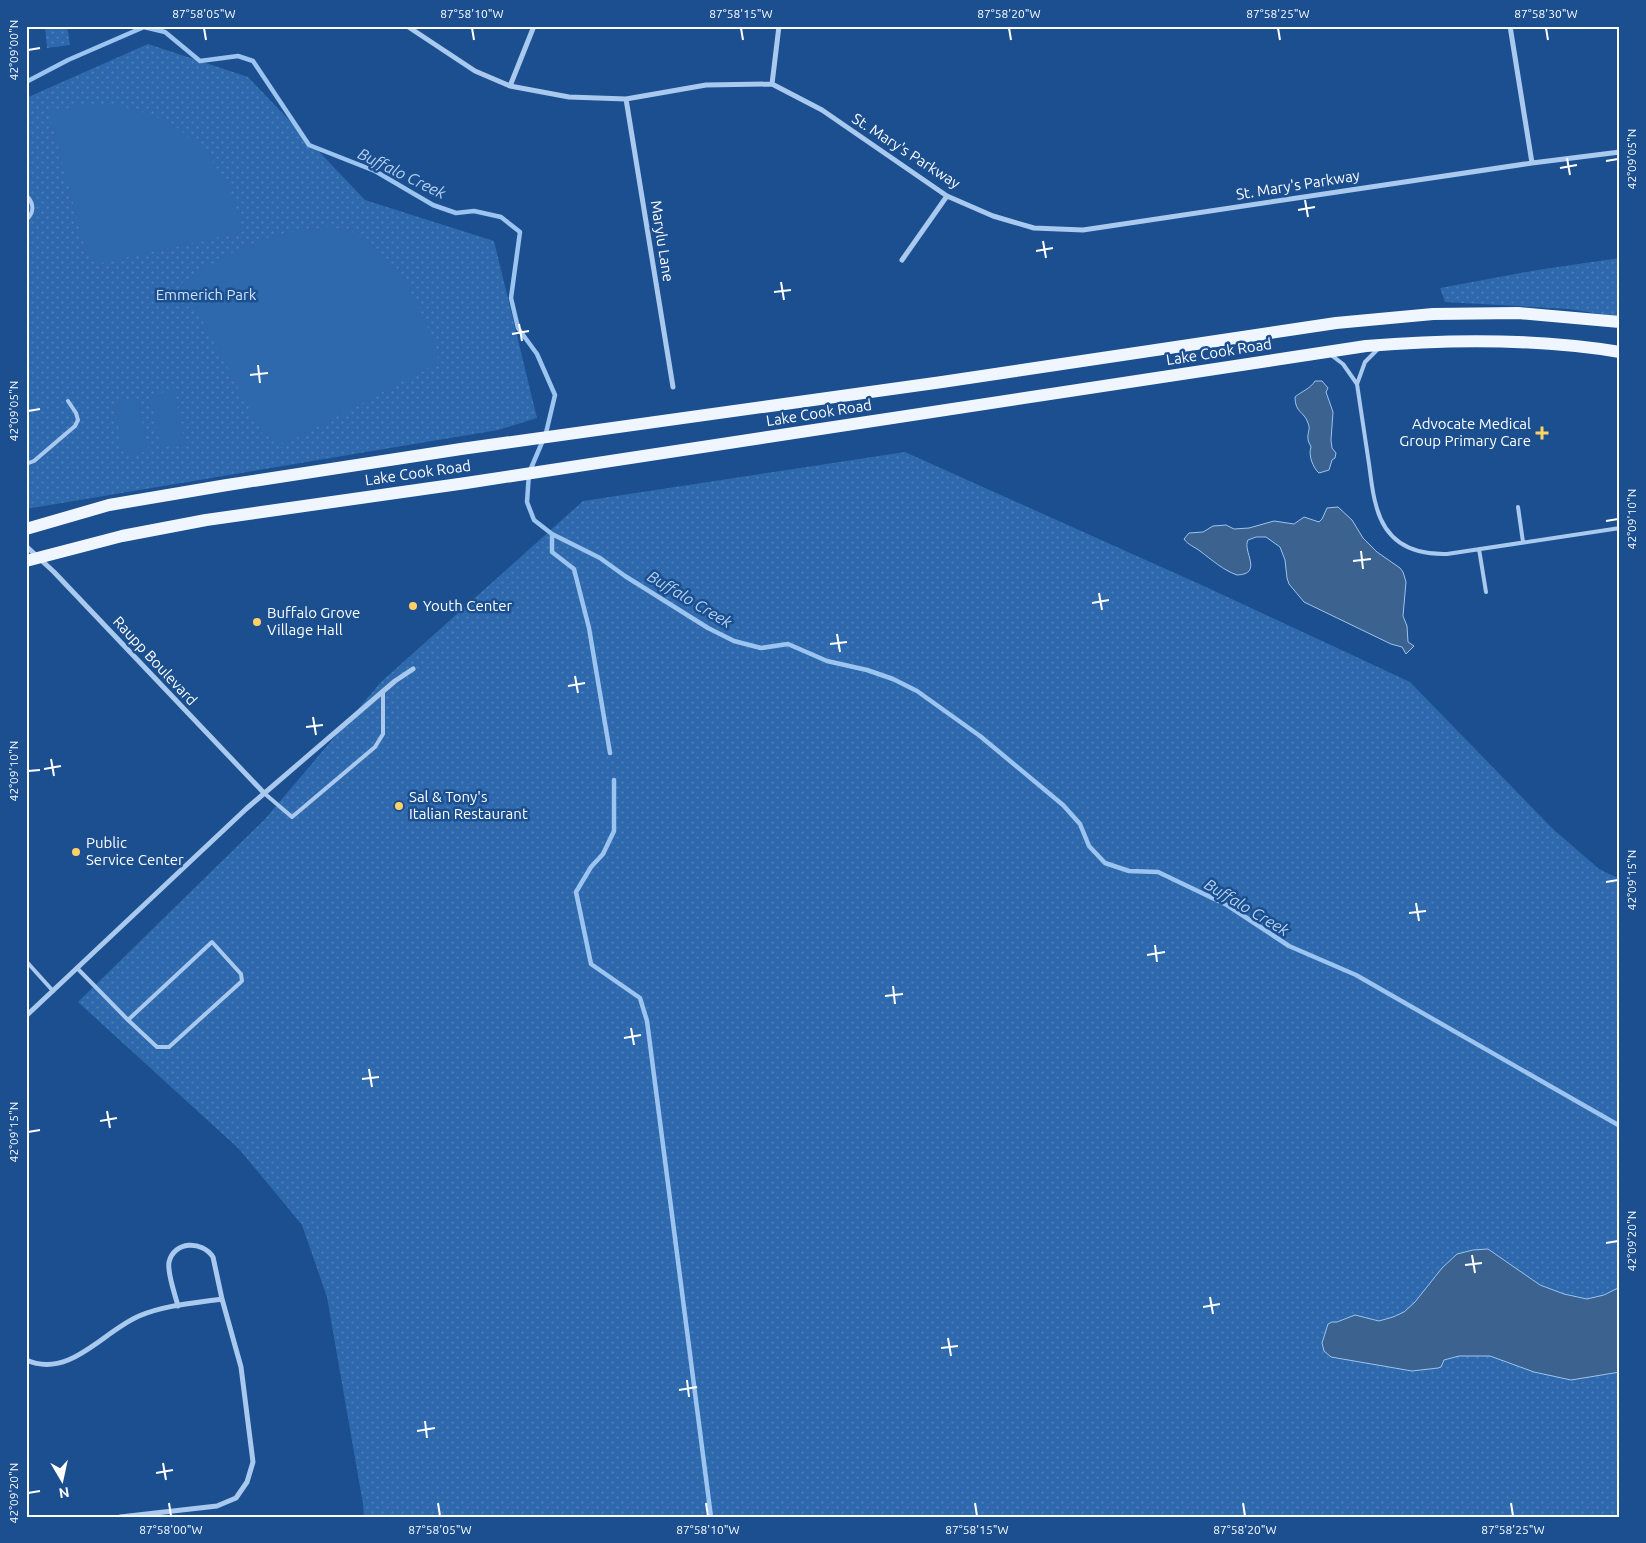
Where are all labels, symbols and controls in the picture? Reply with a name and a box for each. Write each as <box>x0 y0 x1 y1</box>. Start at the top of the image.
text: 87°58'05"W <box>172 7 236 20</box>
text: 87°58'10"W <box>440 7 504 20</box>
text: 87°58'15"W <box>709 7 773 20</box>
text: 87°58'20"W <box>977 7 1041 20</box>
text: 87°58'25"W <box>1246 7 1310 20</box>
text: 87°58'30"W <box>1514 7 1578 20</box>
text: 42°09'00"N <box>7 20 20 80</box>
street label: St. Mary's Parkway <box>849 109 963 192</box>
text: 42°09'05"N <box>1625 129 1638 189</box>
water label: Buffalo Creek <box>355 144 450 203</box>
street label: St. Mary's Parkway <box>1235 166 1361 203</box>
street label: Marylu Lane <box>648 199 677 283</box>
park label: Emmerich Park <box>156 286 257 303</box>
street label: Lake Cook Road <box>1165 335 1273 368</box>
text: 42°09'05"N <box>7 381 20 441</box>
street label: Lake Cook Road <box>765 396 873 429</box>
place label: Advocate Medical Group Primary Care <box>1399 415 1531 449</box>
marker: Advocate Medical Group Primary Care <box>1535 426 1549 440</box>
street label: Lake Cook Road <box>364 457 472 488</box>
text: 42°09'10"N <box>1625 489 1638 549</box>
water label: Buffalo Creek <box>644 567 736 633</box>
place label: Youth Center <box>423 597 512 614</box>
marker: Youth Center <box>407 600 419 612</box>
place label: Buffalo Grove Village Hall <box>267 604 360 638</box>
street label: Raupp Boulevard <box>110 613 201 709</box>
marker: Buffalo Grove Village Hall <box>251 616 263 628</box>
text: 42°09'10"N <box>7 741 20 801</box>
place label: Sal & Tony's Italian Restaurant <box>409 788 528 822</box>
marker: Sal & Tony's Italian Restaurant <box>393 800 405 812</box>
place label: Public Service Center <box>86 834 184 868</box>
marker: Public Service Center <box>70 846 82 858</box>
text: 42°09'15"N <box>1625 850 1638 910</box>
water label: Buffalo Creek <box>1201 875 1293 941</box>
text: 42°09'15"N <box>7 1102 20 1162</box>
text: 42°09'20"N <box>1625 1211 1638 1271</box>
north arrow <box>38 1456 88 1506</box>
text: 42°09'20"N <box>7 1463 20 1523</box>
text: N <box>58 1484 70 1502</box>
text: 87°58'00"W <box>139 1523 203 1536</box>
text: 87°58'05"W <box>408 1523 472 1536</box>
text: 87°58'10"W <box>676 1523 740 1536</box>
text: 87°58'15"W <box>945 1523 1009 1536</box>
text: 87°58'20"W <box>1213 1523 1277 1536</box>
text: 87°58'25"W <box>1481 1523 1545 1536</box>

